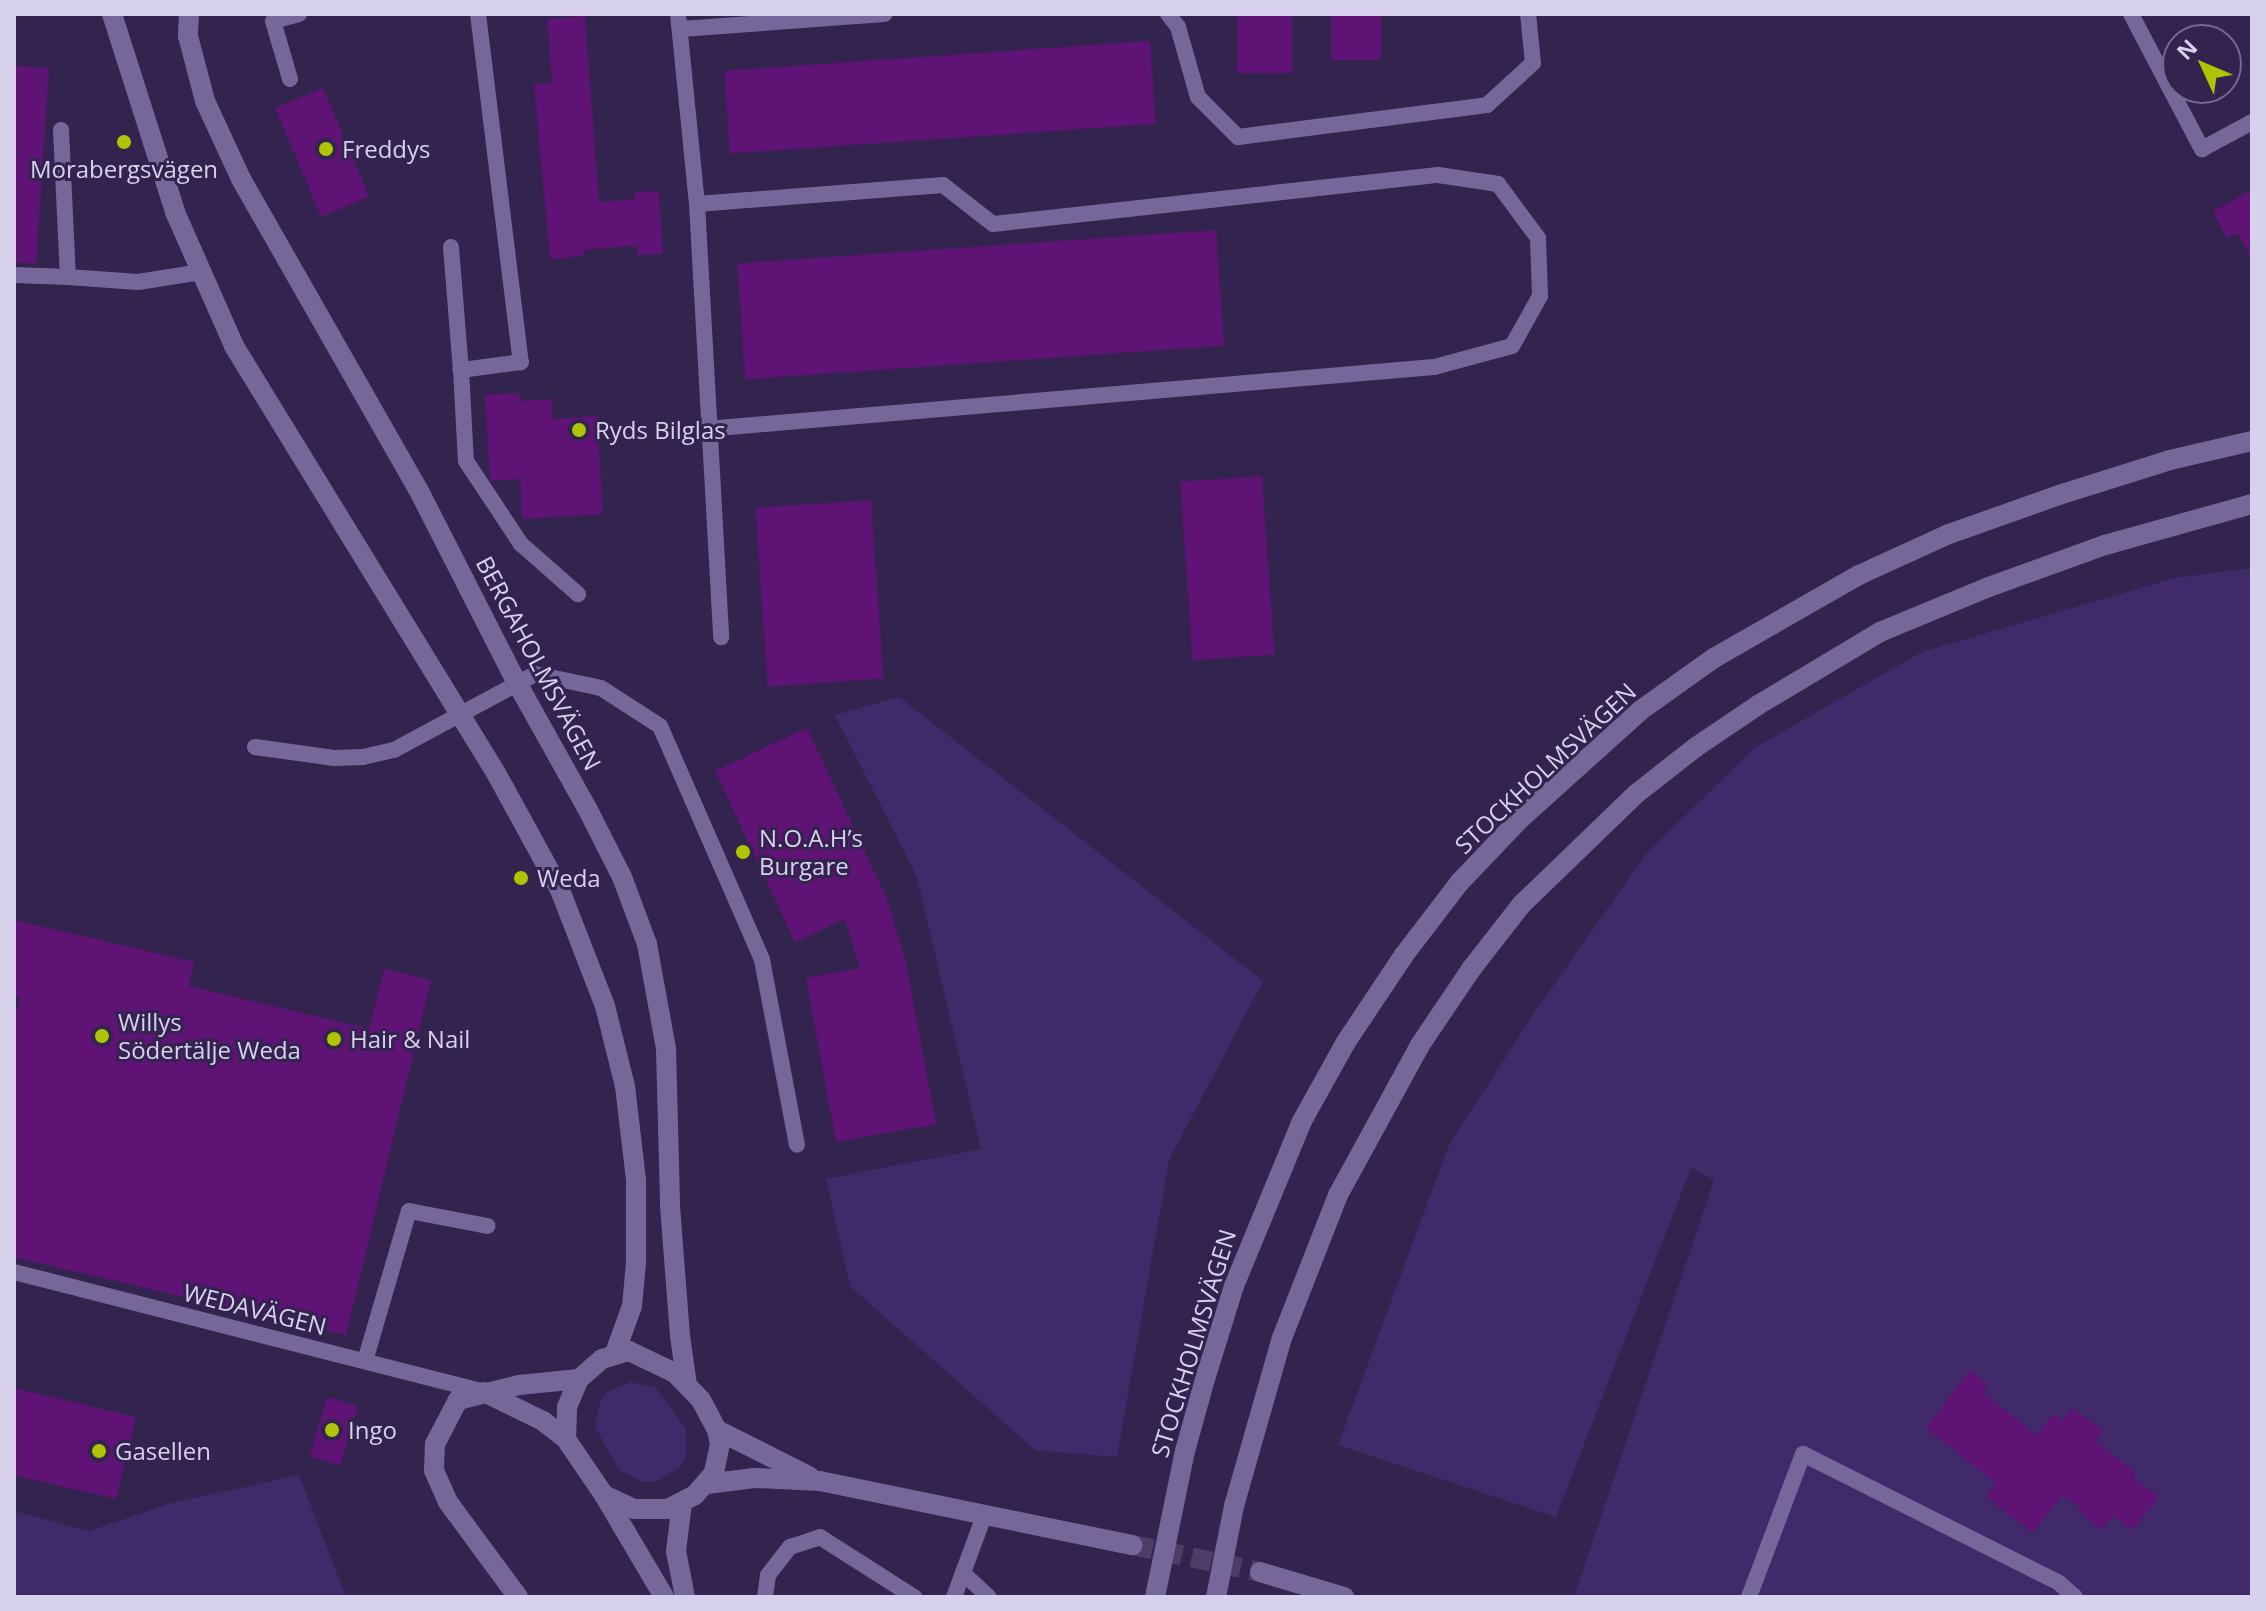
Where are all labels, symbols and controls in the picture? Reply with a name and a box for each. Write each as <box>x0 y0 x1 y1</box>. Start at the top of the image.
north arrow <box>2162 24 2242 104</box>
text: N <box>2169 32 2203 66</box>
marker: Morabergsvägen <box>115 133 133 151</box>
place label: Freddys <box>342 135 430 163</box>
marker: Freddys <box>317 140 335 158</box>
place label: Morabergsvägen <box>30 155 218 183</box>
place label: Ryds Bilglas <box>595 416 726 444</box>
marker: Ryds Bilglas <box>570 421 588 439</box>
street label: BERGAHOLMSVÄGEN <box>470 551 608 775</box>
street label: STOCKHOLMSVÄGEN <box>1449 677 1641 859</box>
place label: N.O.A.H’s Burgare <box>759 824 863 880</box>
marker: N.O.A.H’s Burgare <box>734 843 752 861</box>
place label: Weda <box>537 864 601 892</box>
marker: Weda <box>512 869 530 887</box>
place label: Willys Södertälje Weda <box>118 1008 301 1064</box>
place label: Hair & Nail <box>350 1025 470 1053</box>
marker: Willys Södertälje Weda <box>93 1027 111 1045</box>
marker: Hair & Nail <box>325 1030 343 1048</box>
street label: STOCKHOLMSVÄGEN <box>1145 1226 1241 1460</box>
street label: WEDAVÄGEN <box>180 1277 330 1341</box>
place label: Ingo <box>348 1416 397 1444</box>
marker: Ingo <box>323 1421 341 1439</box>
place label: Gasellen <box>115 1437 211 1465</box>
marker: Gasellen <box>90 1442 108 1460</box>

